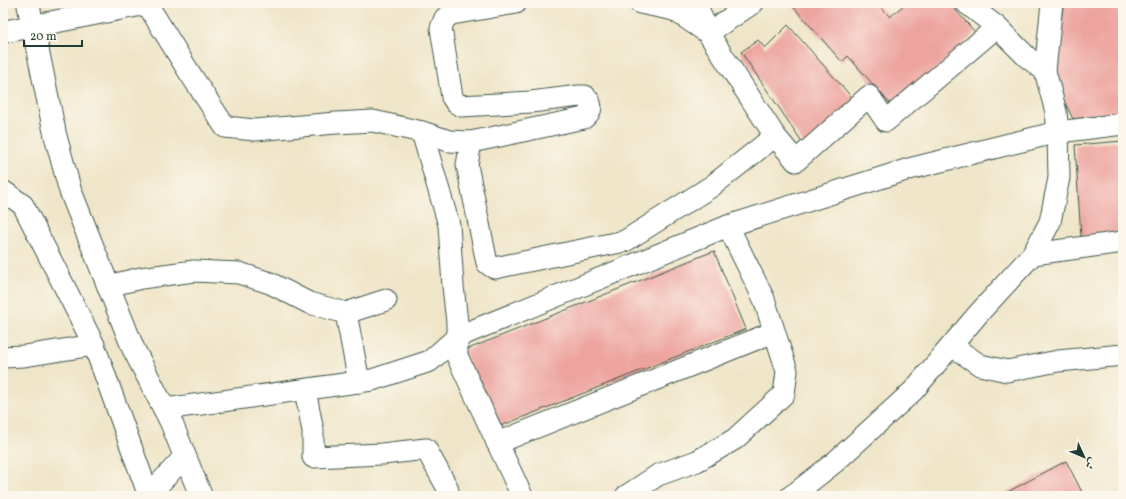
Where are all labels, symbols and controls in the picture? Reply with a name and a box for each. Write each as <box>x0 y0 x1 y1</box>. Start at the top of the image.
scale bar <box>24 22 82 48</box>
text: 20 m <box>30 29 57 45</box>
north arrow <box>1064 437 1104 477</box>
text: ش <box>1081 454 1099 472</box>

